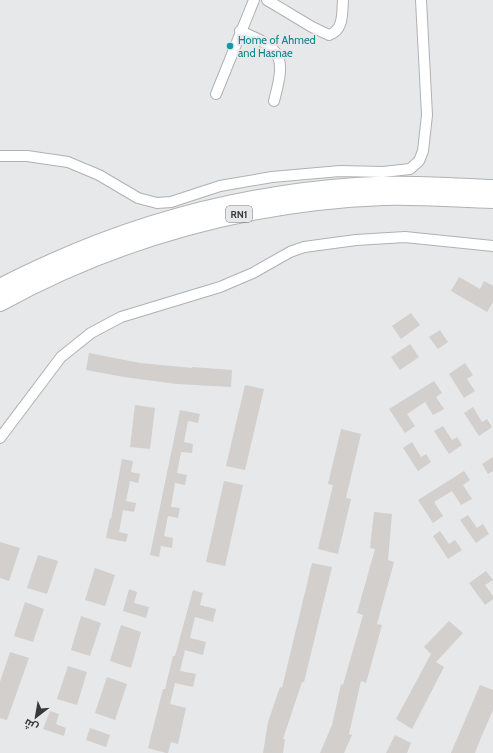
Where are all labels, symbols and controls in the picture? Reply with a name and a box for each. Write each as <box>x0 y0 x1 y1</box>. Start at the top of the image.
place label: Home of Ahmed and Hasnae <box>238 33 316 60</box>
marker: Home of Ahmed and Hasnae <box>225 41 235 51</box>
road number: RN1 <box>226 206 252 222</box>
north arrow <box>16 697 56 737</box>
text: ش <box>21 716 41 735</box>

